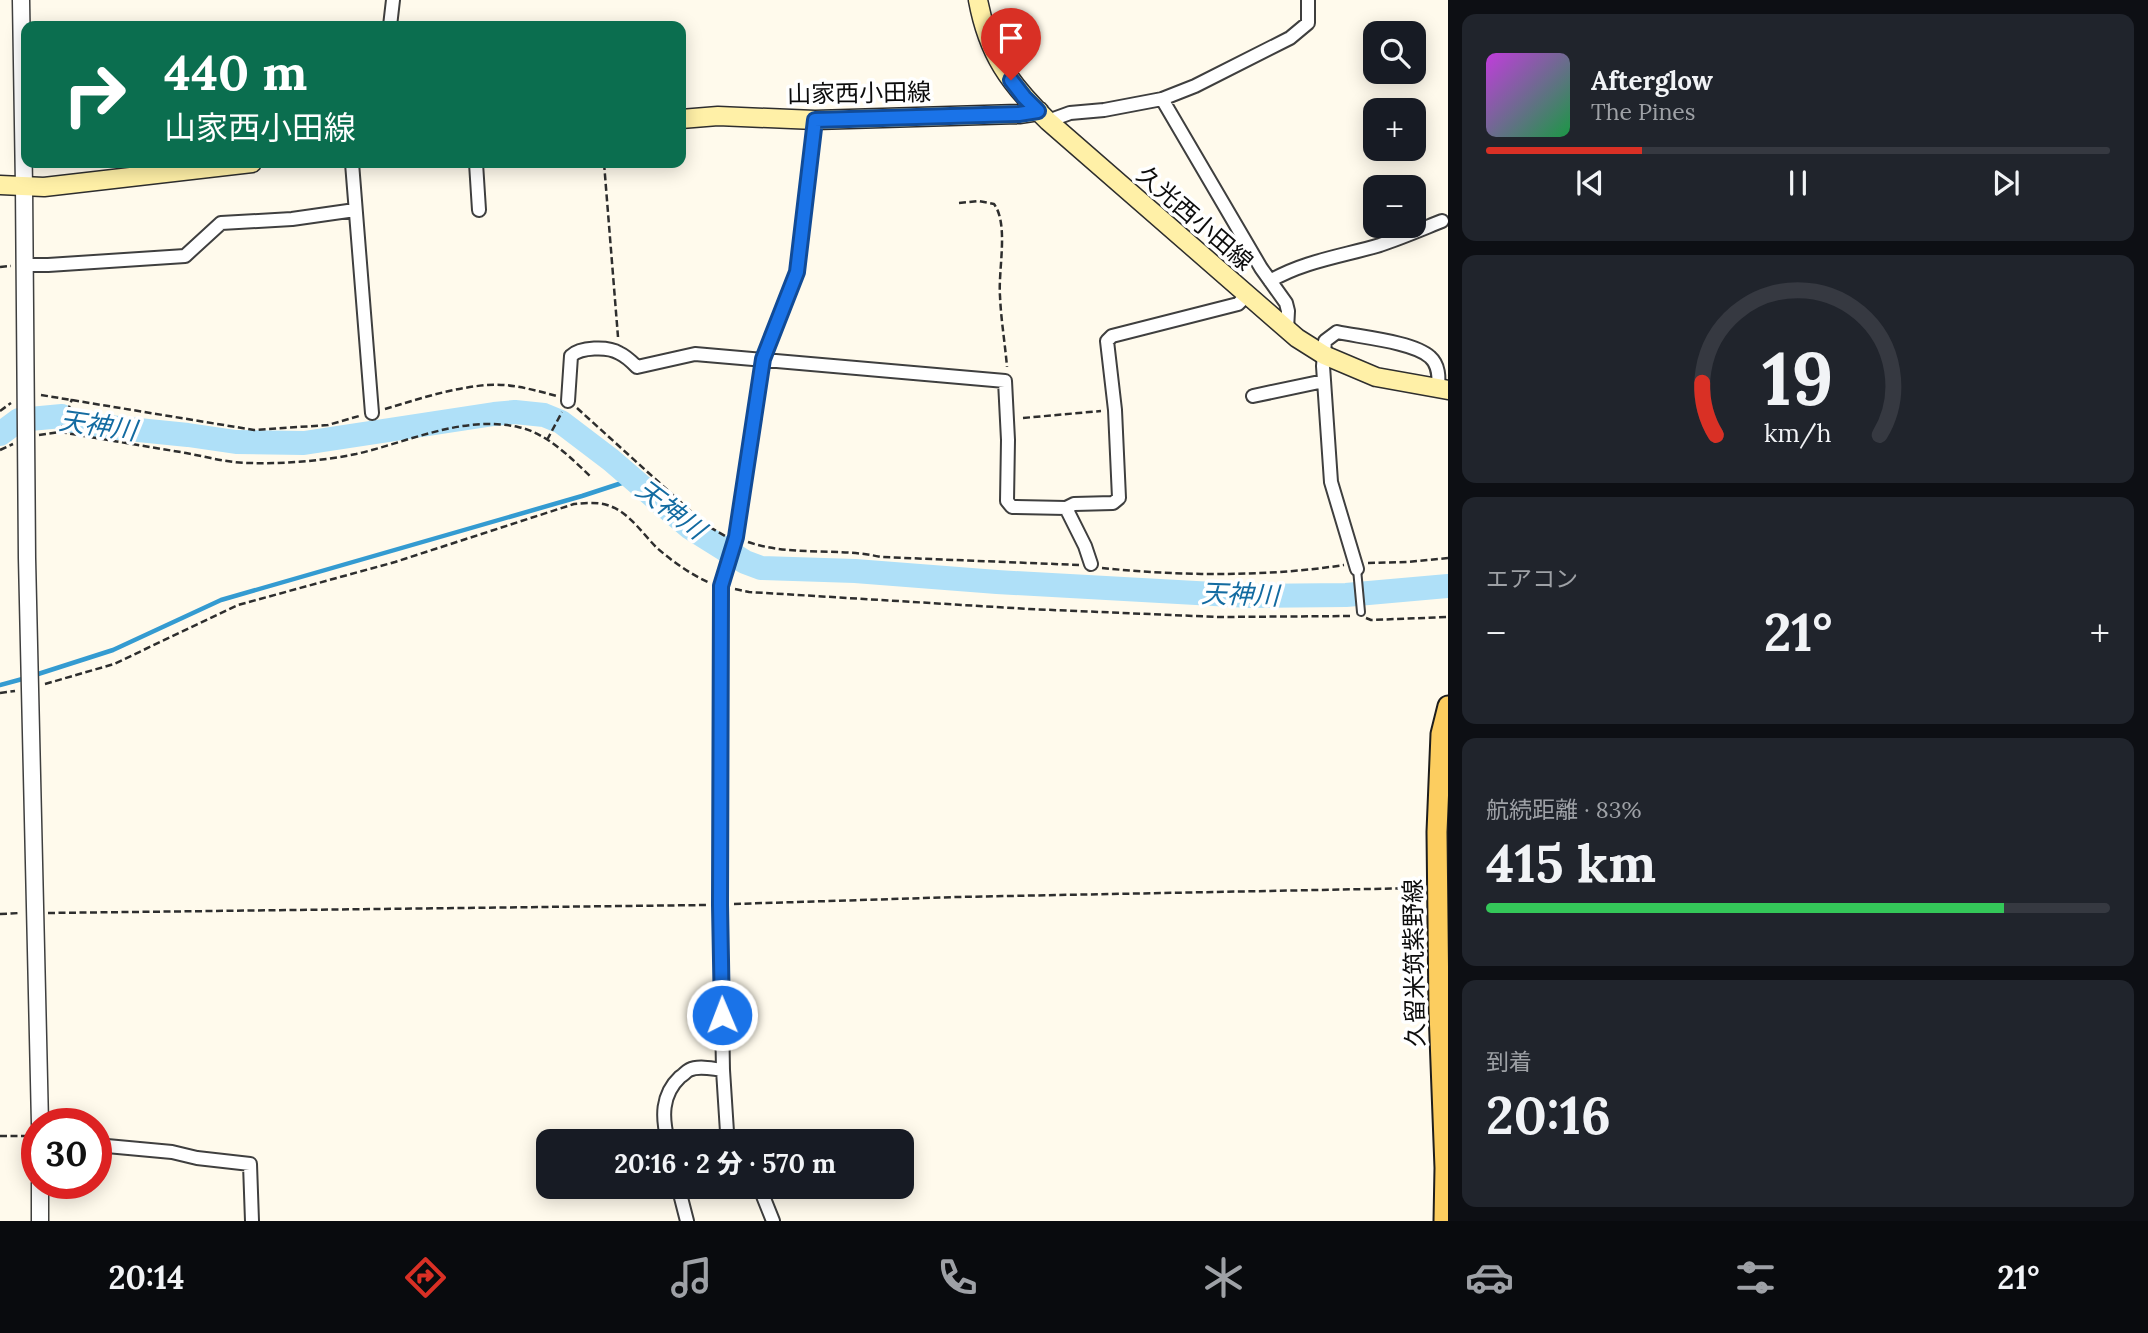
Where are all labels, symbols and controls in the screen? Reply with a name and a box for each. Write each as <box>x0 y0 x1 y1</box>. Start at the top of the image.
pin <box>981 8 1041 80</box>
icon: arrive <box>992 19 1030 57</box>
map controls <box>1363 21 1426 238</box>
button: search <box>1363 21 1426 84</box>
text: 440 m <box>164 41 307 103</box>
icon: right <box>49 49 140 140</box>
text: Afterglow <box>1591 64 1713 97</box>
street label: 山家西小田線 <box>787 76 931 110</box>
text: The Pines <box>1591 97 1696 126</box>
button: + <box>1363 98 1426 161</box>
text: 山家西小田線 <box>164 107 356 148</box>
street label: 久光西小田線 <box>1130 159 1260 277</box>
icon: previous <box>1571 164 1609 202</box>
icon: pause <box>1779 164 1817 202</box>
icon: next <box>1987 164 2025 202</box>
button: − <box>1363 175 1426 238</box>
text: 19 <box>1762 333 1834 426</box>
water label: 天神川 <box>57 403 142 447</box>
text: km/h <box>1764 417 1832 449</box>
water label: 天神川 <box>630 472 714 547</box>
text: エアコン <box>1486 564 1578 593</box>
water label: 天神川 <box>1200 576 1283 612</box>
text: 21° <box>1764 599 1832 665</box>
text: − <box>1486 609 1506 657</box>
text: + <box>2090 609 2110 657</box>
text: 航続距離 · 83% <box>1486 795 1642 824</box>
text: 415 km <box>1486 830 1656 896</box>
street label: 久留米筑紫野線 <box>1397 879 1431 1047</box>
position arrow <box>685 978 759 1052</box>
text: 到着 <box>1486 1047 1532 1076</box>
text: 20:16 <box>1486 1082 1611 1148</box>
speed limit sign: 30 <box>21 1108 112 1199</box>
text: 20:16 · 2 分 · 570 m <box>614 1147 836 1180</box>
icon: directions <box>401 1253 450 1302</box>
icon: music <box>667 1253 716 1302</box>
icon: phone <box>933 1253 982 1302</box>
icon: climate <box>1199 1253 1248 1302</box>
icon: car <box>1465 1253 1514 1302</box>
icon: filters <box>1731 1253 1780 1302</box>
text: 20:14 <box>108 1257 184 1298</box>
text: 21° <box>1997 1257 2039 1298</box>

